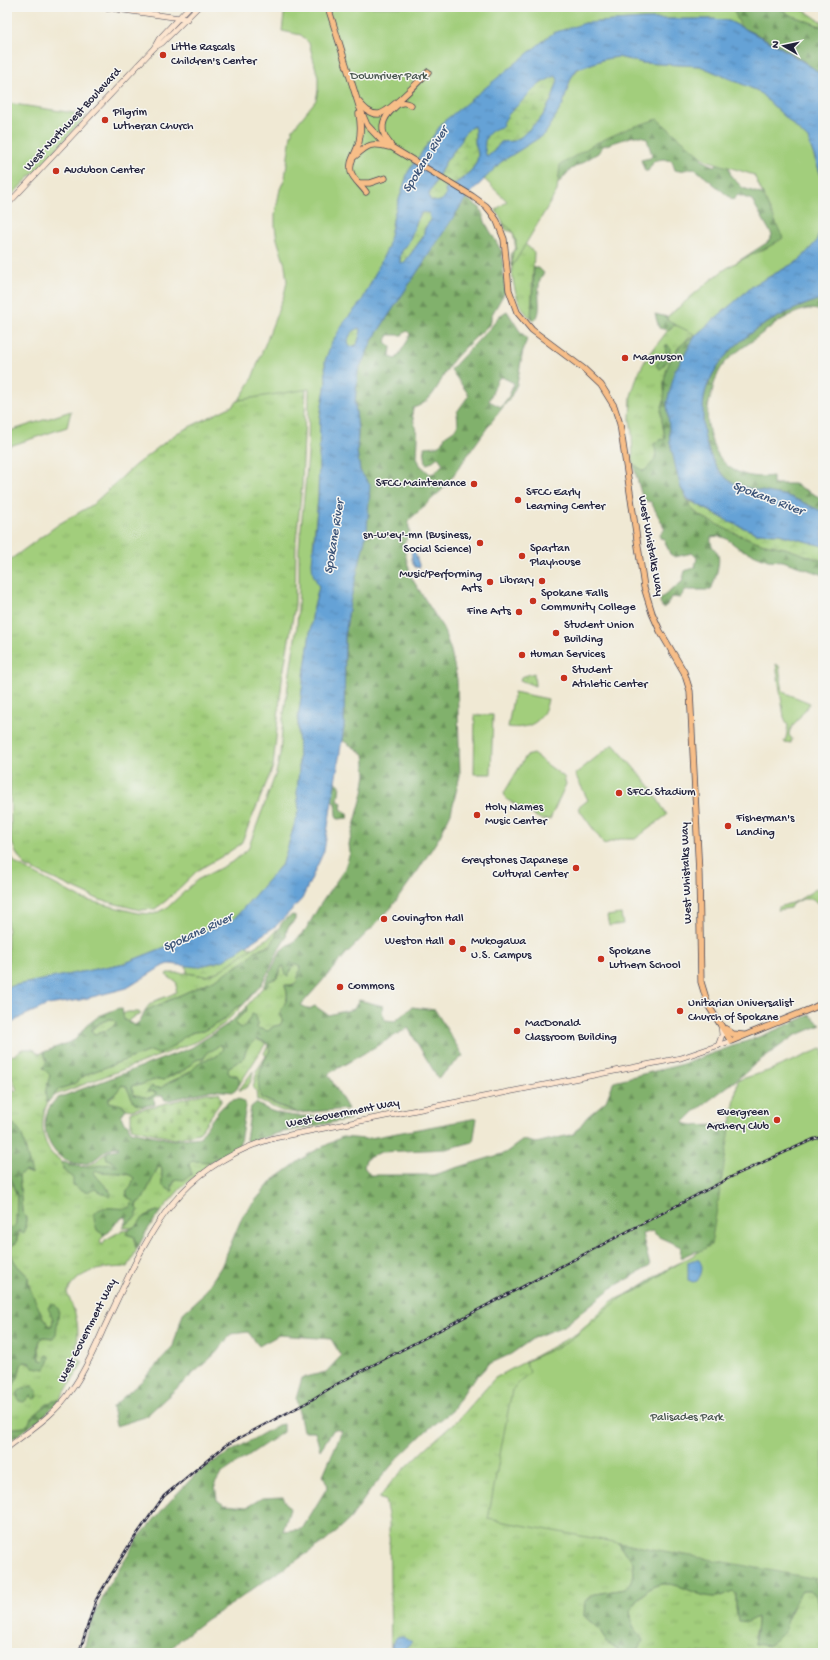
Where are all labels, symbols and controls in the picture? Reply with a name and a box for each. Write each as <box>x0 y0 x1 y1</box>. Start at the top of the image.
north arrow <box>764 26 804 66</box>
text: N <box>770 40 783 49</box>
place label: Little Rascals Children's Center <box>171 41 258 69</box>
marker: Little Rascals Children's Center <box>158 50 168 60</box>
street label: West Northwest Boulevard <box>22 65 125 174</box>
park label: Downriver Park <box>349 70 429 84</box>
place label: Pilgrim Lutheran Church <box>112 106 194 134</box>
marker: Pilgrim Lutheran Church <box>100 115 110 125</box>
water label: Spokane River <box>400 122 453 196</box>
place label: Audubon Center <box>64 164 146 178</box>
marker: Audubon Center <box>51 166 61 176</box>
place label: Magnuson <box>633 351 683 365</box>
marker: Magnuson <box>620 353 630 363</box>
place label: SFCC Maintenance <box>376 477 467 491</box>
marker: SFCC Maintenance <box>469 479 479 489</box>
water label: Spokane River <box>730 479 808 520</box>
place label: SFCC Early Learning Center <box>526 486 607 514</box>
marker: SFCC Early Learning Center <box>513 495 523 505</box>
street label: West Whistalks Way <box>634 495 666 597</box>
water label: Spokane River <box>322 497 349 575</box>
place label: sn-w'ey'-mn (Business, Social Science) <box>363 529 472 557</box>
marker: sn-w'ey'-mn (Business, Social Science) <box>475 538 485 548</box>
place label: Spartan Playhouse <box>529 542 582 570</box>
marker: Spartan Playhouse <box>517 551 527 561</box>
place label: Music/Performing Arts <box>399 568 483 596</box>
place label: Library <box>500 574 534 588</box>
marker: Library <box>537 576 547 586</box>
marker: Music/Performing Arts <box>485 577 495 587</box>
place label: Spokane Falls Community College <box>541 587 636 615</box>
marker: Spokane Falls Community College <box>528 596 538 606</box>
place label: Fine Arts <box>466 605 512 619</box>
marker: Fine Arts <box>514 607 524 617</box>
place label: Student Union Building <box>563 619 634 647</box>
marker: Student Union Building <box>551 628 561 638</box>
place label: Human Services <box>530 648 605 662</box>
marker: Human Services <box>517 650 527 660</box>
place label: Student Athletic Center <box>572 664 649 692</box>
marker: Student Athletic Center <box>559 673 569 683</box>
place label: SFCC Stadium <box>627 786 696 800</box>
marker: SFCC Stadium <box>614 788 624 798</box>
place label: Holy Names Music Center <box>485 801 548 829</box>
marker: Holy Names Music Center <box>472 810 482 820</box>
place label: Fisherman's Landing <box>735 812 795 840</box>
marker: Fisherman's Landing <box>723 821 733 831</box>
street label: West Whistalks Way <box>678 822 696 924</box>
place label: Greystones Japanese Cultural Center <box>461 854 570 882</box>
marker: Greystones Japanese Cultural Center <box>571 863 581 873</box>
water label: Spokane River <box>161 909 237 956</box>
place label: Covington Hall <box>392 912 464 926</box>
marker: Covington Hall <box>379 914 389 924</box>
place label: Weston Hall <box>385 935 444 949</box>
place label: Mukogawa U.S. Campus <box>471 935 532 963</box>
marker: Weston Hall <box>447 937 457 947</box>
marker: Mukogawa U.S. Campus <box>458 944 468 954</box>
place label: Spokane Luthern School <box>609 945 681 973</box>
marker: Spokane Luthern School <box>596 954 606 964</box>
place label: Commons <box>348 980 395 994</box>
marker: Commons <box>335 982 345 992</box>
place label: Unitarian Universalist Church of Spokane <box>688 997 795 1025</box>
marker: Unitarian Universalist Church of Spokane <box>675 1006 685 1016</box>
place label: MacDonald Classroom Building <box>525 1017 617 1045</box>
marker: MacDonald Classroom Building <box>512 1026 522 1036</box>
street label: West Government Way <box>285 1096 401 1132</box>
place label: Evergreen Archery Club <box>707 1106 770 1134</box>
marker: Evergreen Archery Club <box>772 1115 782 1125</box>
street label: West Government Way <box>56 1277 120 1385</box>
park label: Palisades Park <box>650 1411 725 1425</box>

